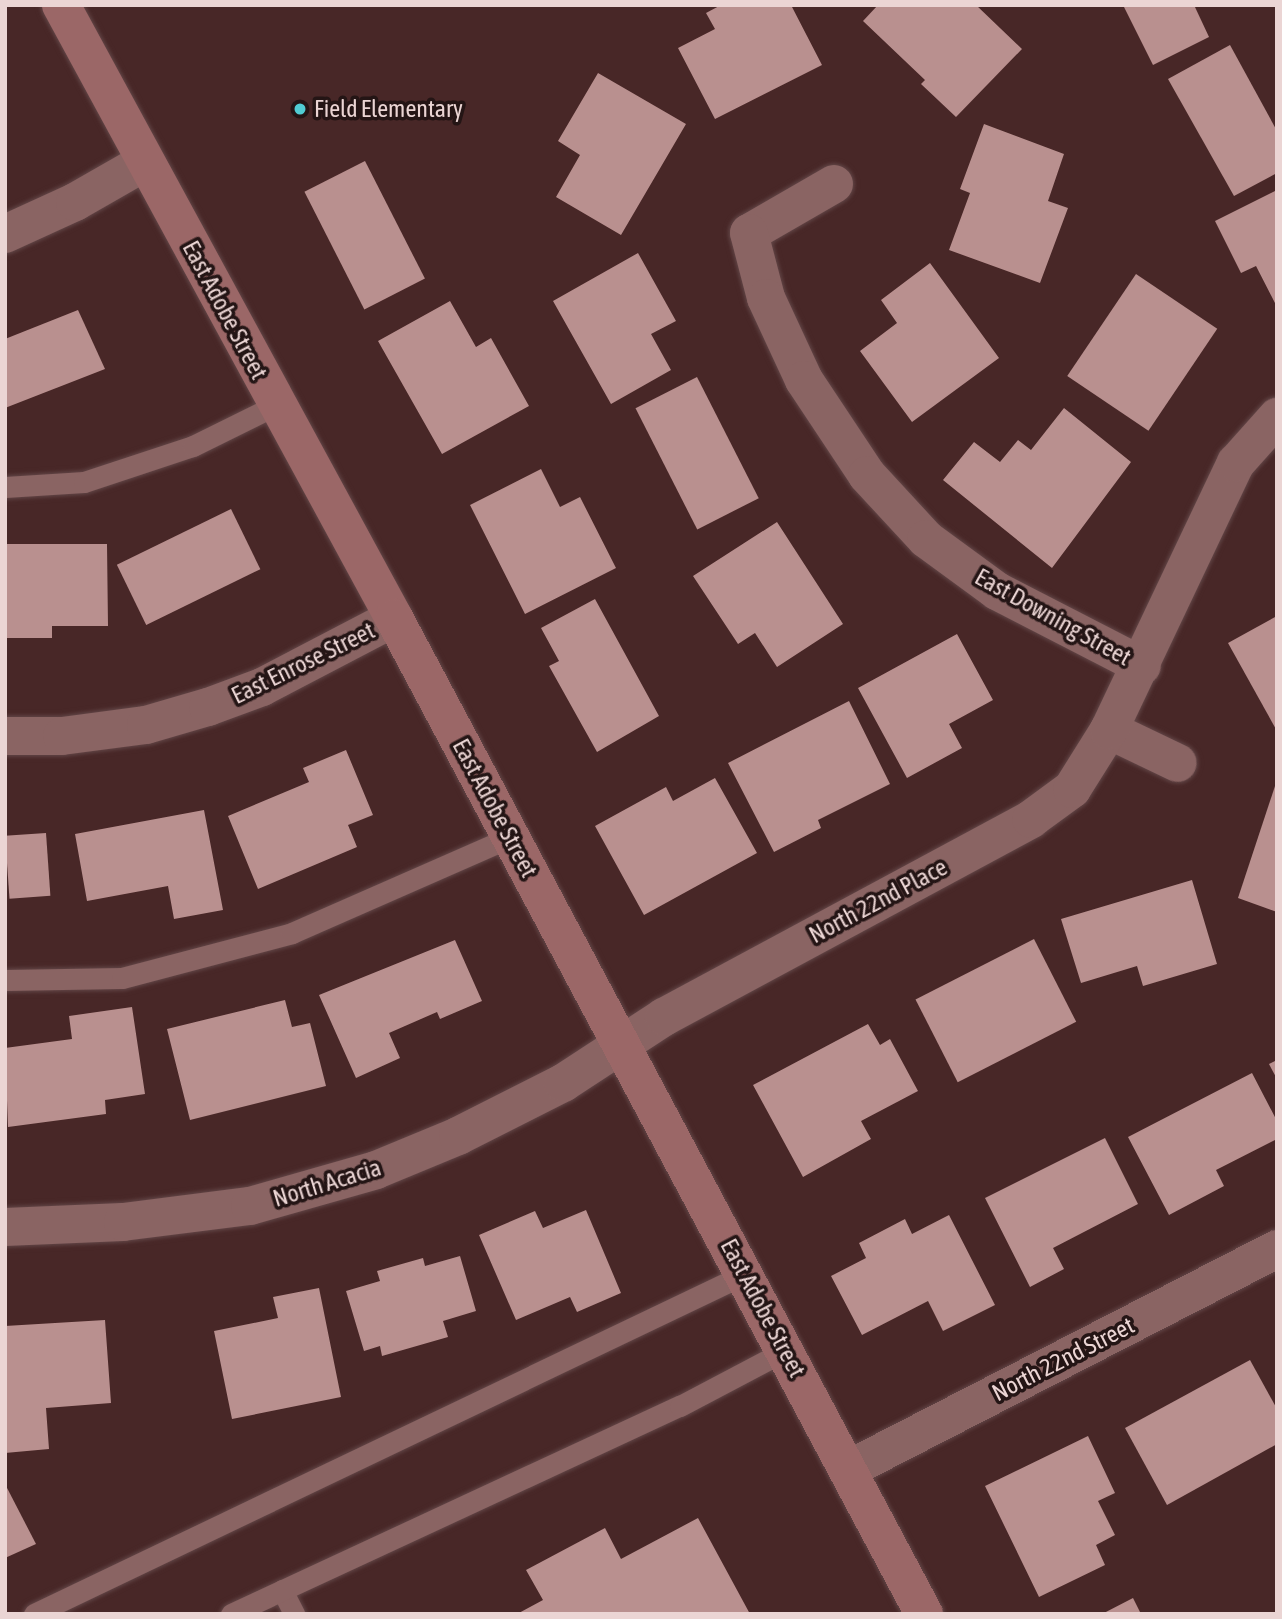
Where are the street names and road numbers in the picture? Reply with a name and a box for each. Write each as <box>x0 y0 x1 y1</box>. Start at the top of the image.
street label: East Adobe Street <box>176 236 274 384</box>
street label: East Downing Street <box>970 562 1136 672</box>
street label: East Enrose Street <box>227 616 379 710</box>
street label: East Adobe Street <box>446 734 544 882</box>
street label: North 22nd Place <box>804 853 952 949</box>
street label: North Acacia <box>269 1153 385 1213</box>
street label: East Adobe Street <box>714 1234 812 1382</box>
street label: North 22nd Street <box>987 1311 1139 1407</box>

